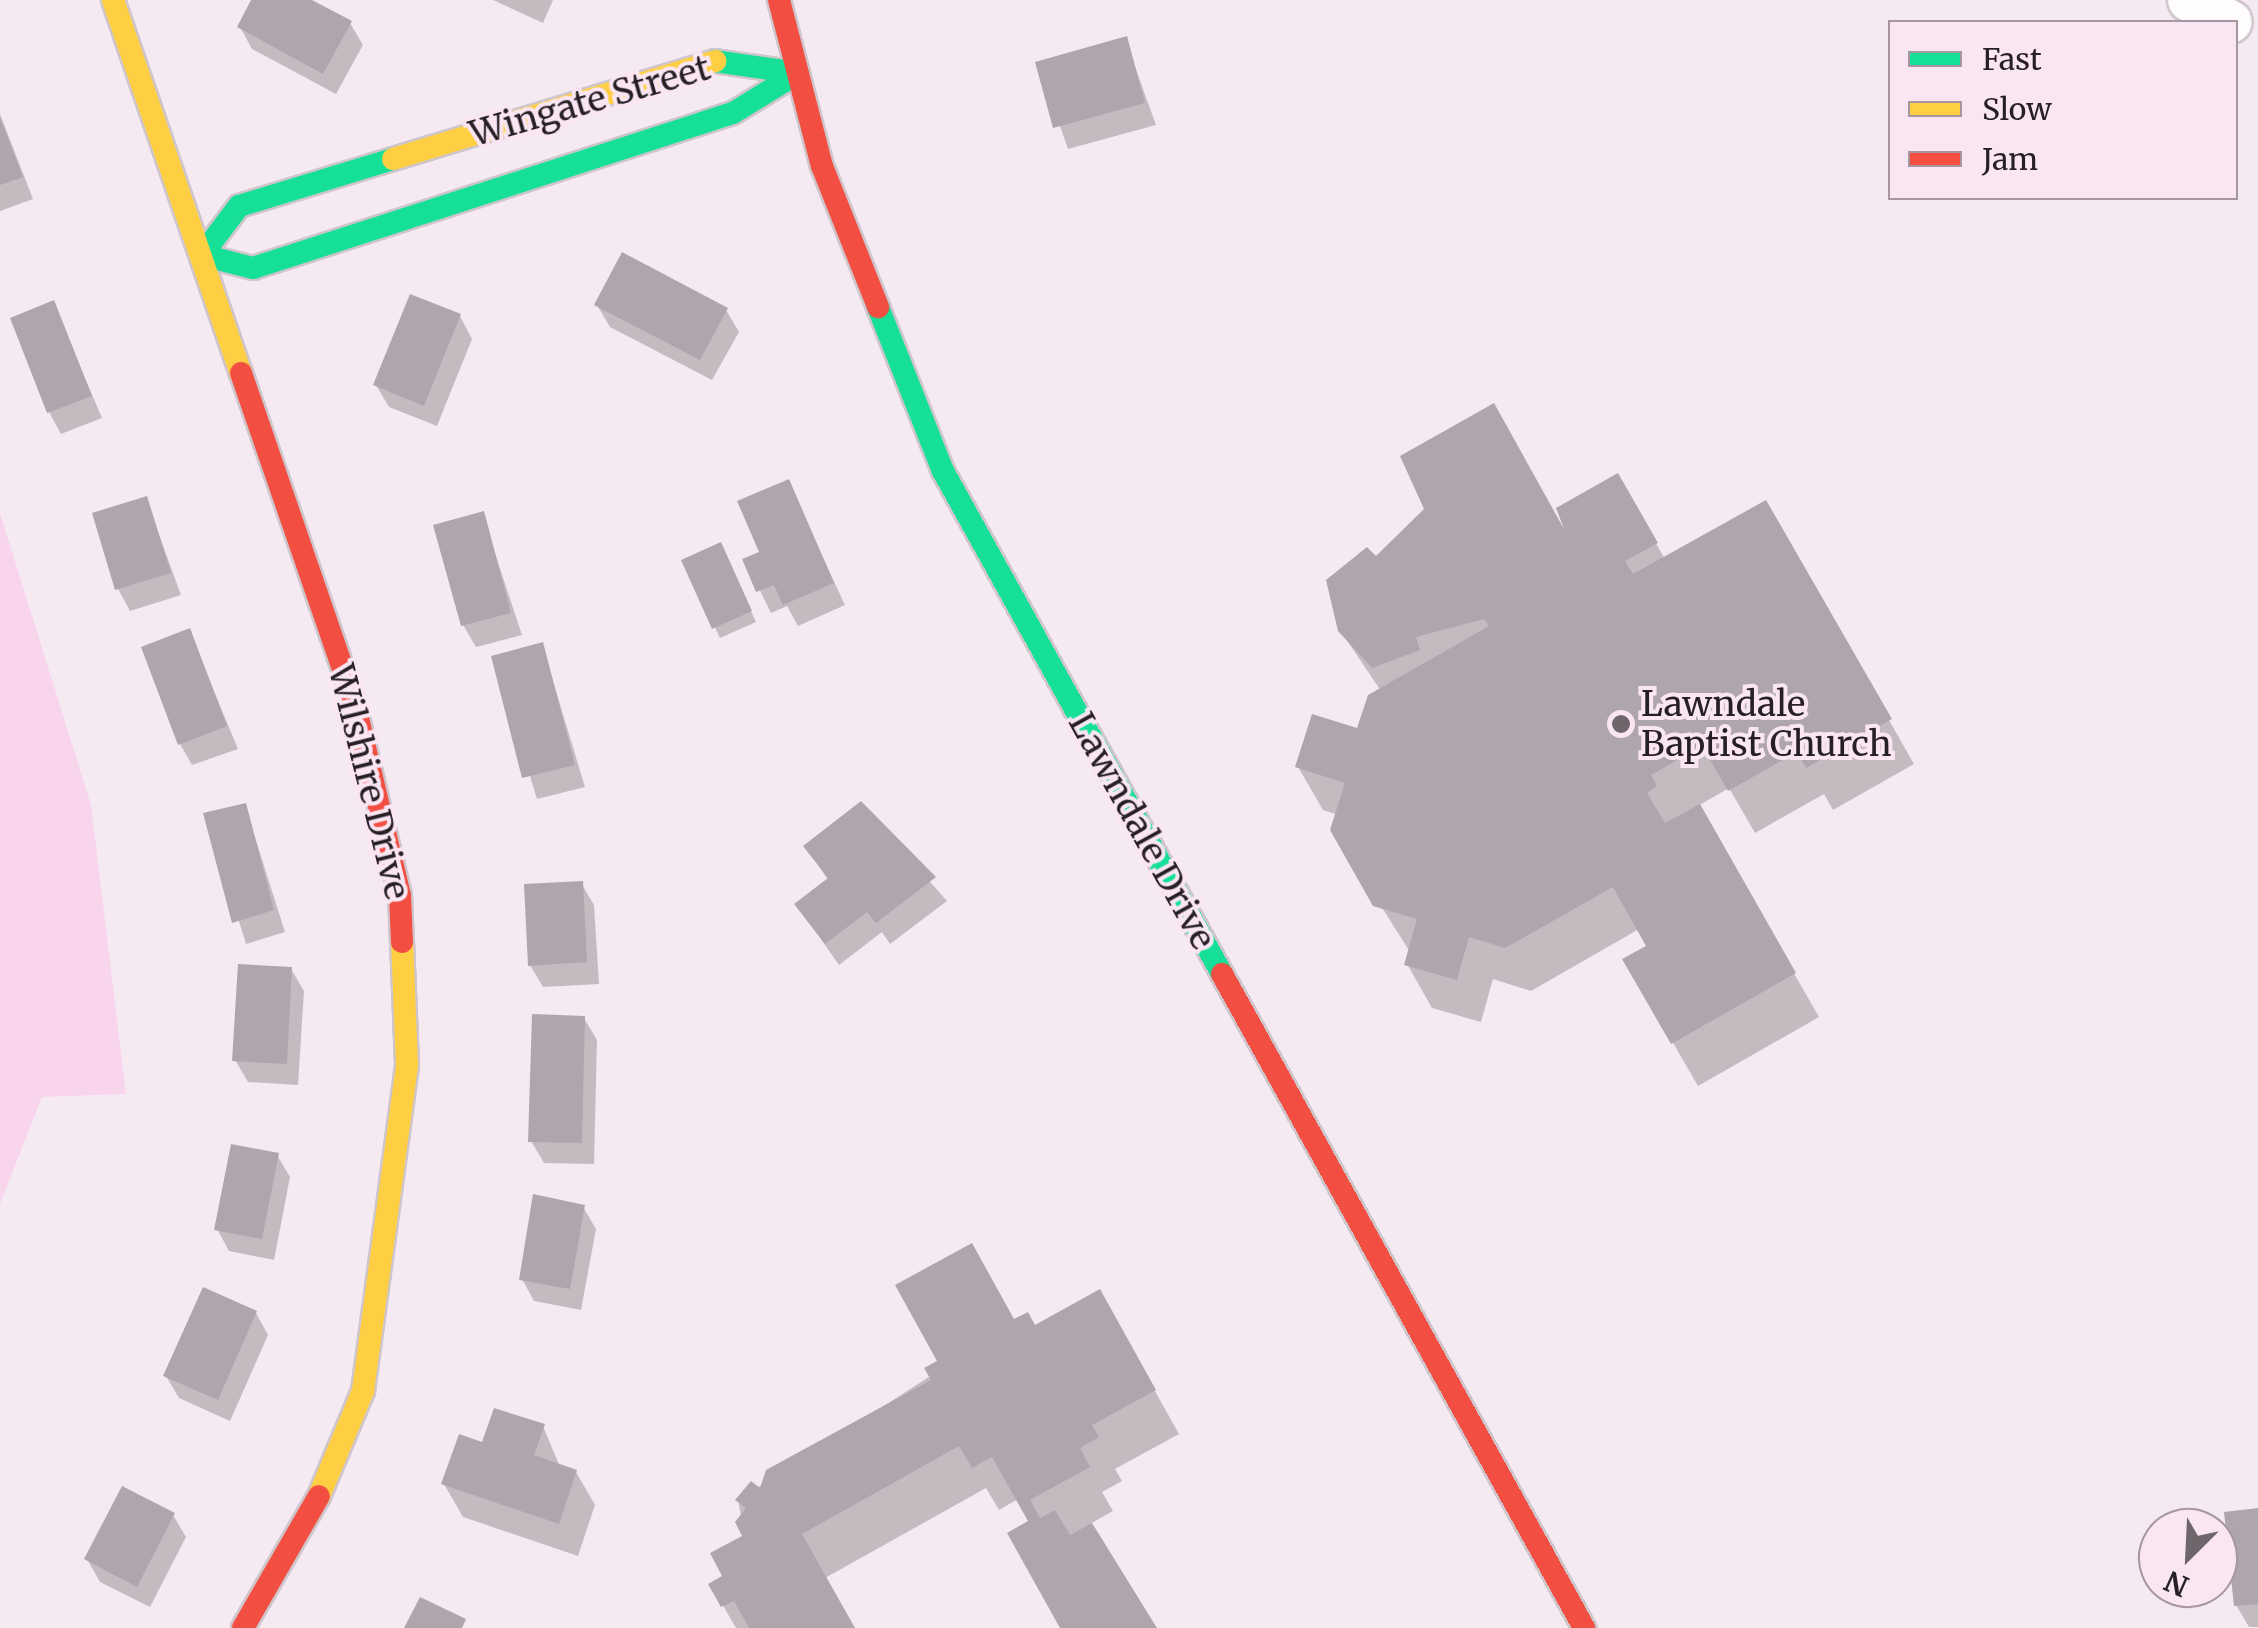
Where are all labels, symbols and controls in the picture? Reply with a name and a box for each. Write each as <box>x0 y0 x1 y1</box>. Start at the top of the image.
legend <box>1888 20 2238 200</box>
text: Fast <box>1982 40 2042 78</box>
street label: Wingate Street <box>465 47 715 155</box>
text: Slow <box>1982 90 2052 128</box>
text: Jam <box>1982 140 2038 178</box>
street label: Wilshire Drive <box>320 660 418 904</box>
place label: Lawndale Baptist Church <box>1641 683 1892 765</box>
street label: Lawndale Drive <box>1060 706 1224 956</box>
marker: Lawndale Baptist Church <box>1610 713 1632 735</box>
north arrow <box>2138 1508 2238 1608</box>
text: N <box>2159 1563 2194 1605</box>

